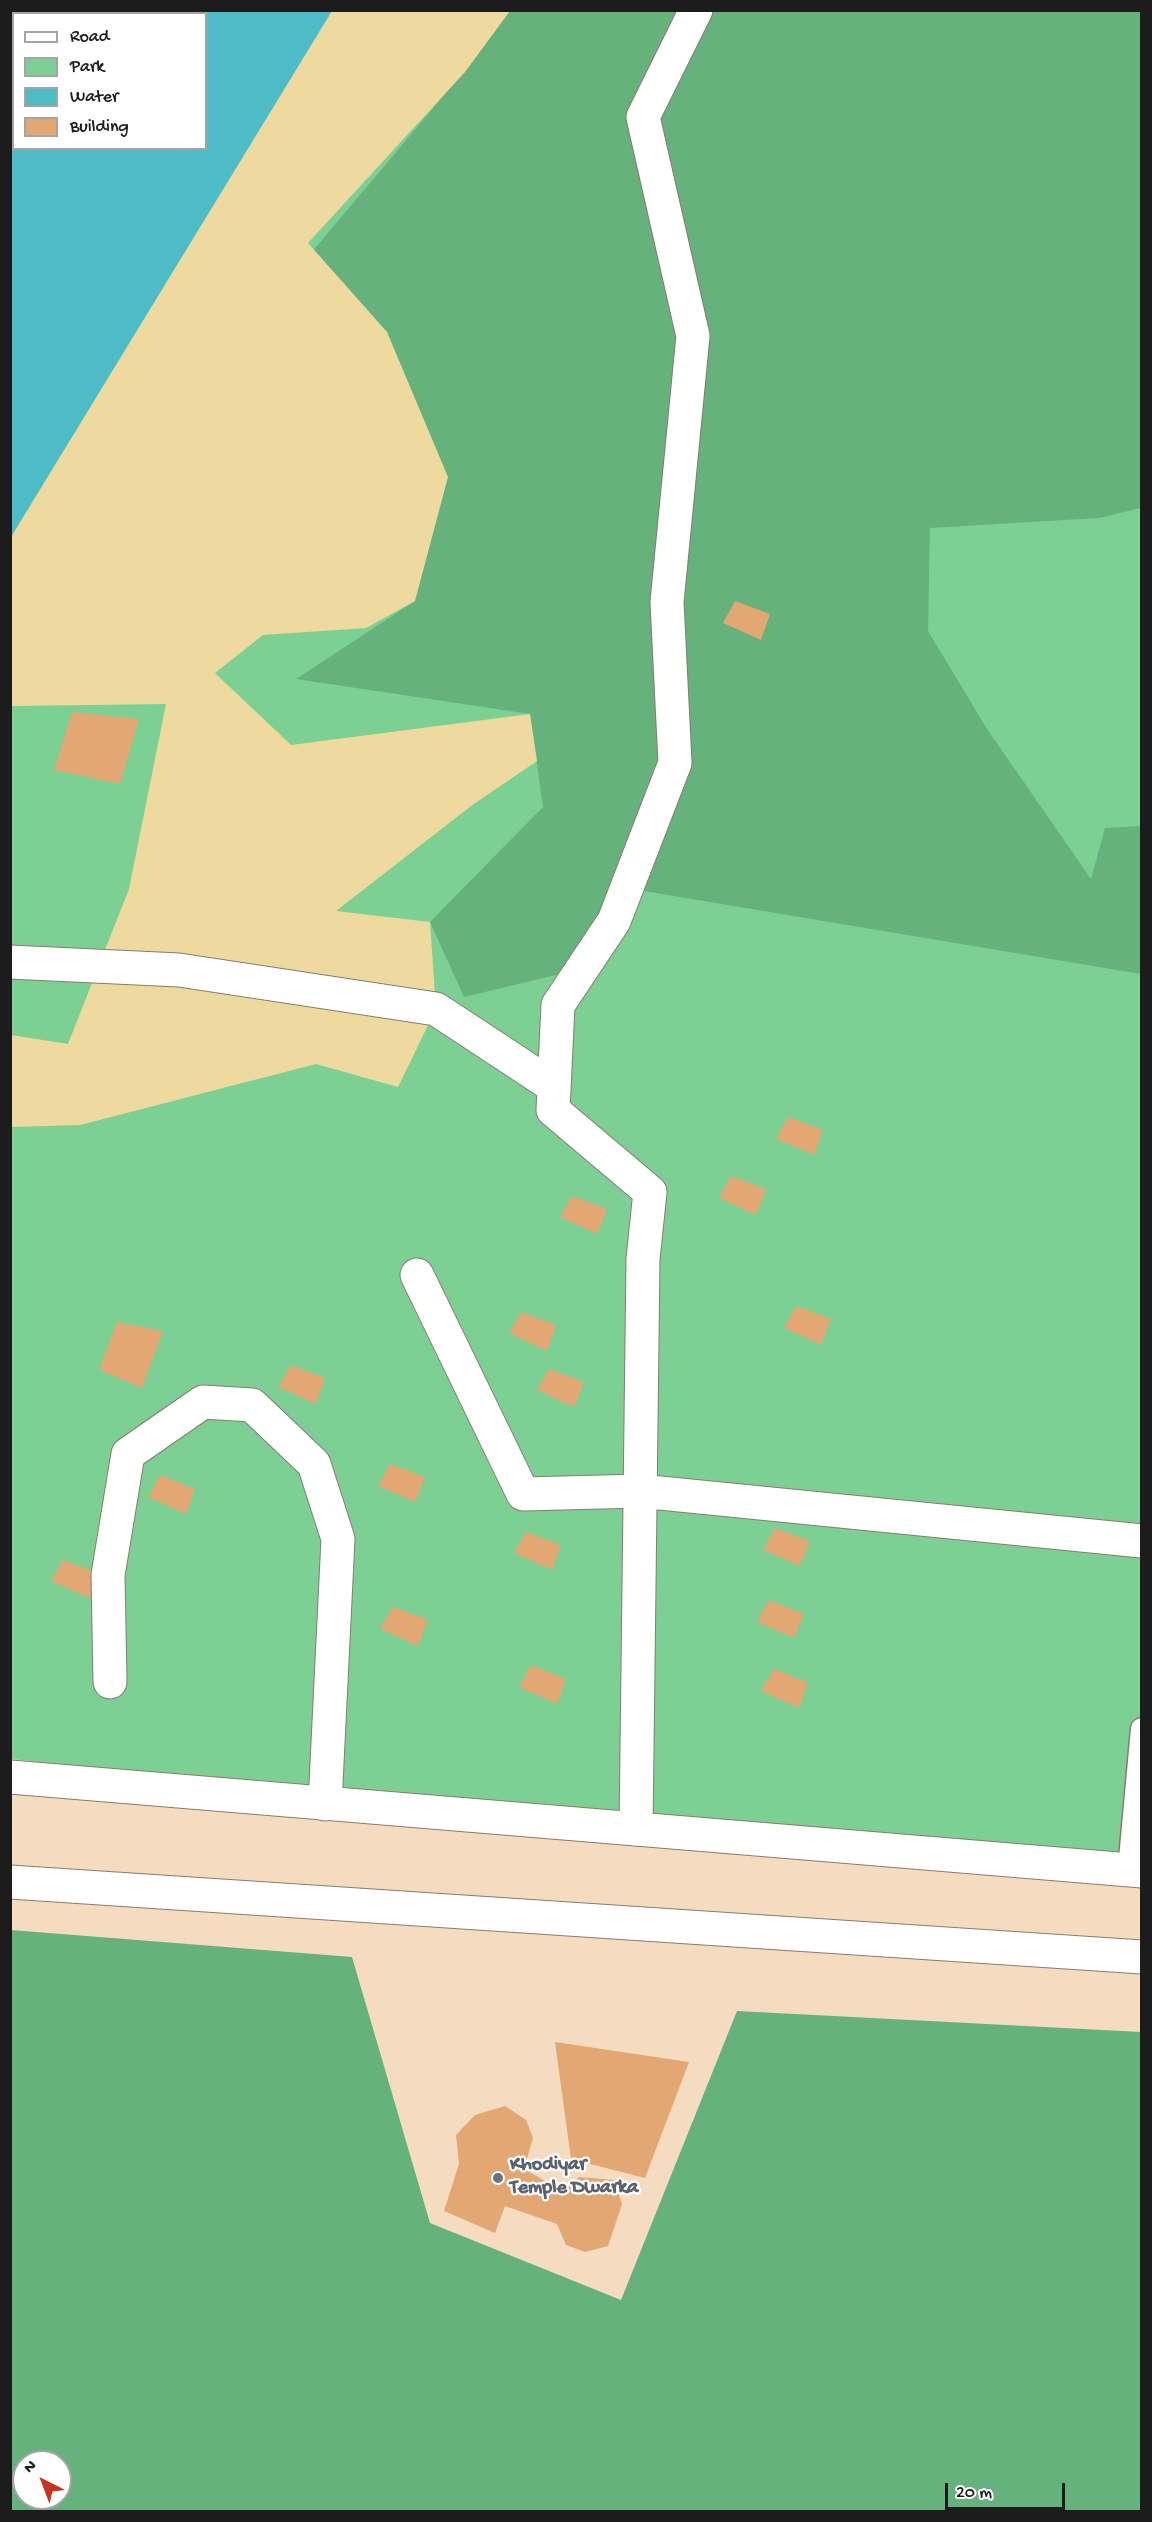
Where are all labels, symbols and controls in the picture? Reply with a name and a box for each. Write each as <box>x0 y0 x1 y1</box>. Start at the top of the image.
legend <box>12 12 207 150</box>
text: Road <box>70 27 109 48</box>
text: Park <box>70 57 104 78</box>
text: Water <box>70 87 118 108</box>
text: Building <box>70 117 129 138</box>
place label: Khodiyar Temple Dwarka <box>510 2154 638 2201</box>
marker: Khodiyar Temple Dwarka <box>491 2171 505 2185</box>
north arrow <box>12 2450 72 2510</box>
text: N <box>21 2457 41 2478</box>
scale bar <box>948 2471 1068 2509</box>
text: 20 m <box>956 2483 992 2504</box>

